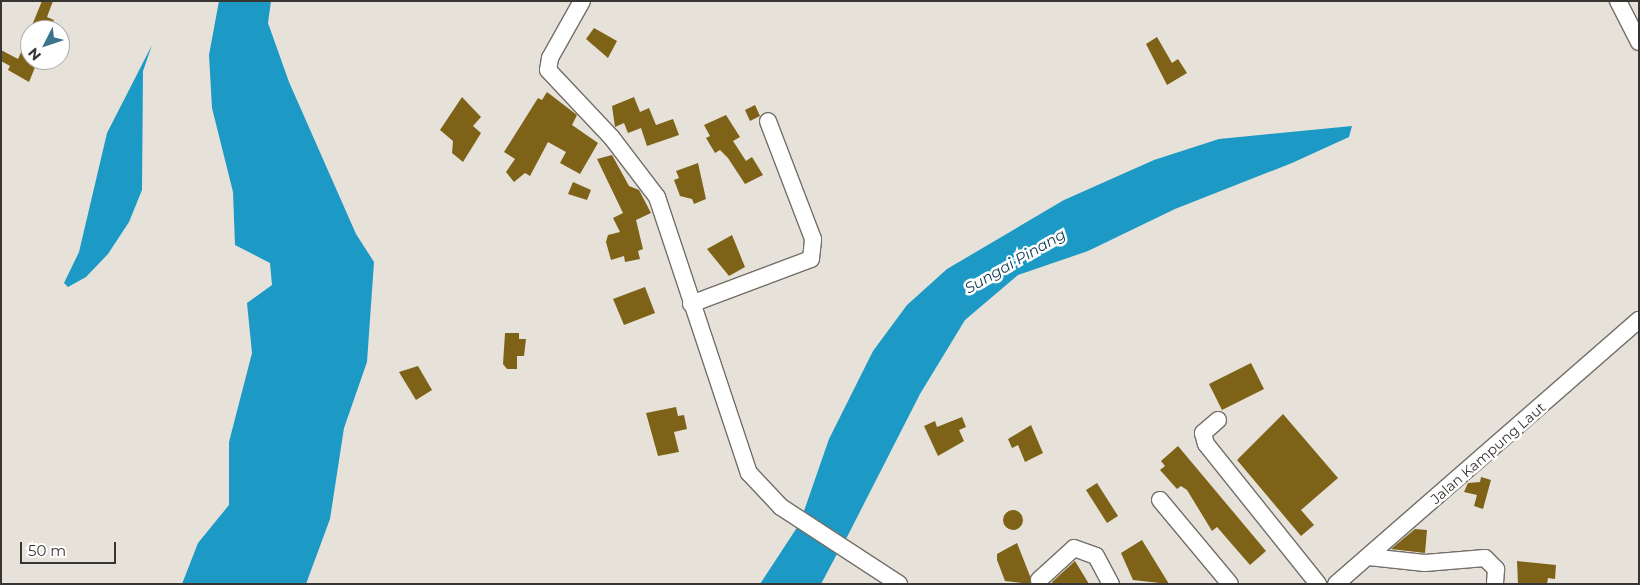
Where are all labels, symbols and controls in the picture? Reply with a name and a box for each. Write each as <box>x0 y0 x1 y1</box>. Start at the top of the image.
north arrow <box>20 20 70 70</box>
text: N <box>24 44 45 64</box>
water label: Sungai Pinang <box>961 225 1069 297</box>
street label: Jalan Kampung Laut <box>1427 399 1549 507</box>
scale bar <box>22 532 119 564</box>
text: 50 m <box>28 541 66 560</box>

